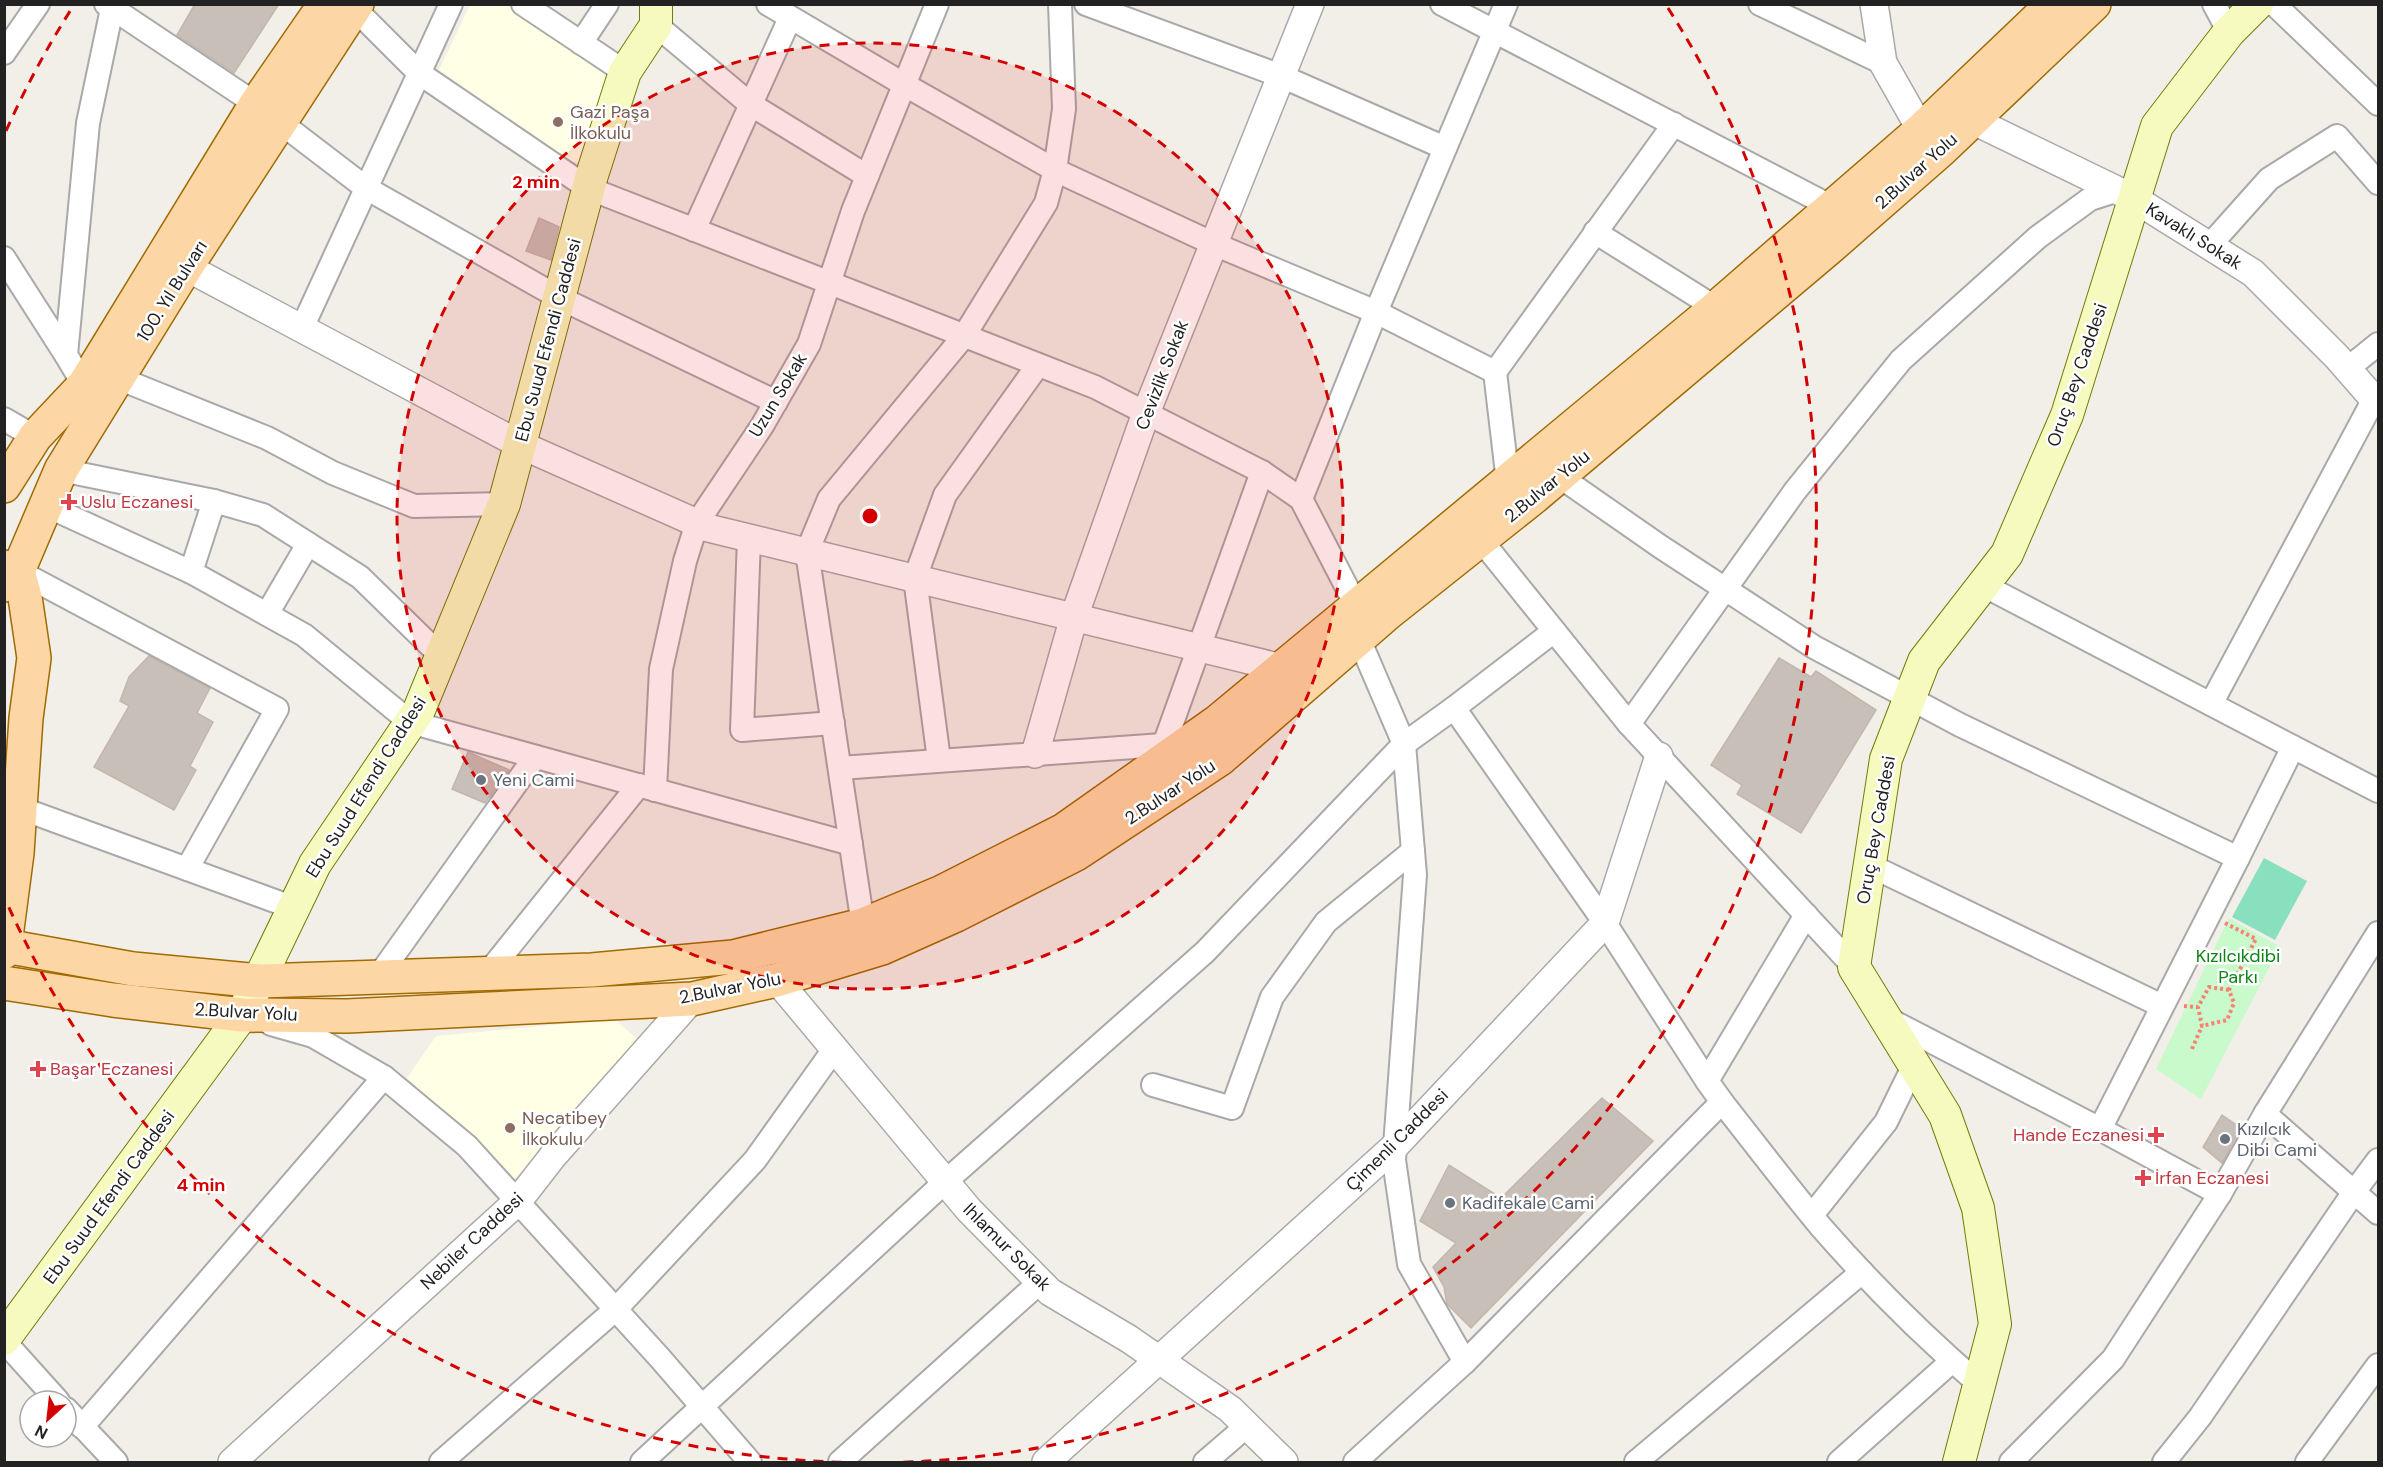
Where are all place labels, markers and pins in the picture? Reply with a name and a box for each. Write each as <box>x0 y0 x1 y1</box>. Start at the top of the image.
place label: Gazi Paşa İlkokulu <box>570 100 649 145</box>
marker: Gazi Paşa İlkokulu <box>551 115 565 129</box>
place label: Uslu Eczanesi <box>81 490 193 514</box>
marker: Uslu Eczanesi <box>62 495 76 509</box>
centre of rings <box>860 506 880 526</box>
place label: Yeni Cami <box>493 768 575 792</box>
marker: Yeni Cami <box>474 773 488 787</box>
place label: Başar Eczanesi <box>50 1057 173 1081</box>
marker: Başar Eczanesi <box>31 1062 45 1076</box>
place label: Necatibey İlkokulu <box>522 1106 607 1151</box>
place label: Kızılcık Dibi Cami <box>2237 1117 2317 1162</box>
marker: Necatibey İlkokulu <box>503 1121 517 1135</box>
place label: Hande Eczanesi <box>2013 1123 2144 1147</box>
marker: Hande Eczanesi <box>2149 1128 2163 1142</box>
marker: Kızılcık Dibi Cami <box>2218 1132 2232 1146</box>
place label: İrfan Eczanesi <box>2155 1166 2269 1190</box>
marker: İrfan Eczanesi <box>2136 1171 2150 1185</box>
place label: Kadifekale Cami <box>1462 1191 1594 1215</box>
marker: Kadifekale Cami <box>1443 1196 1457 1210</box>

